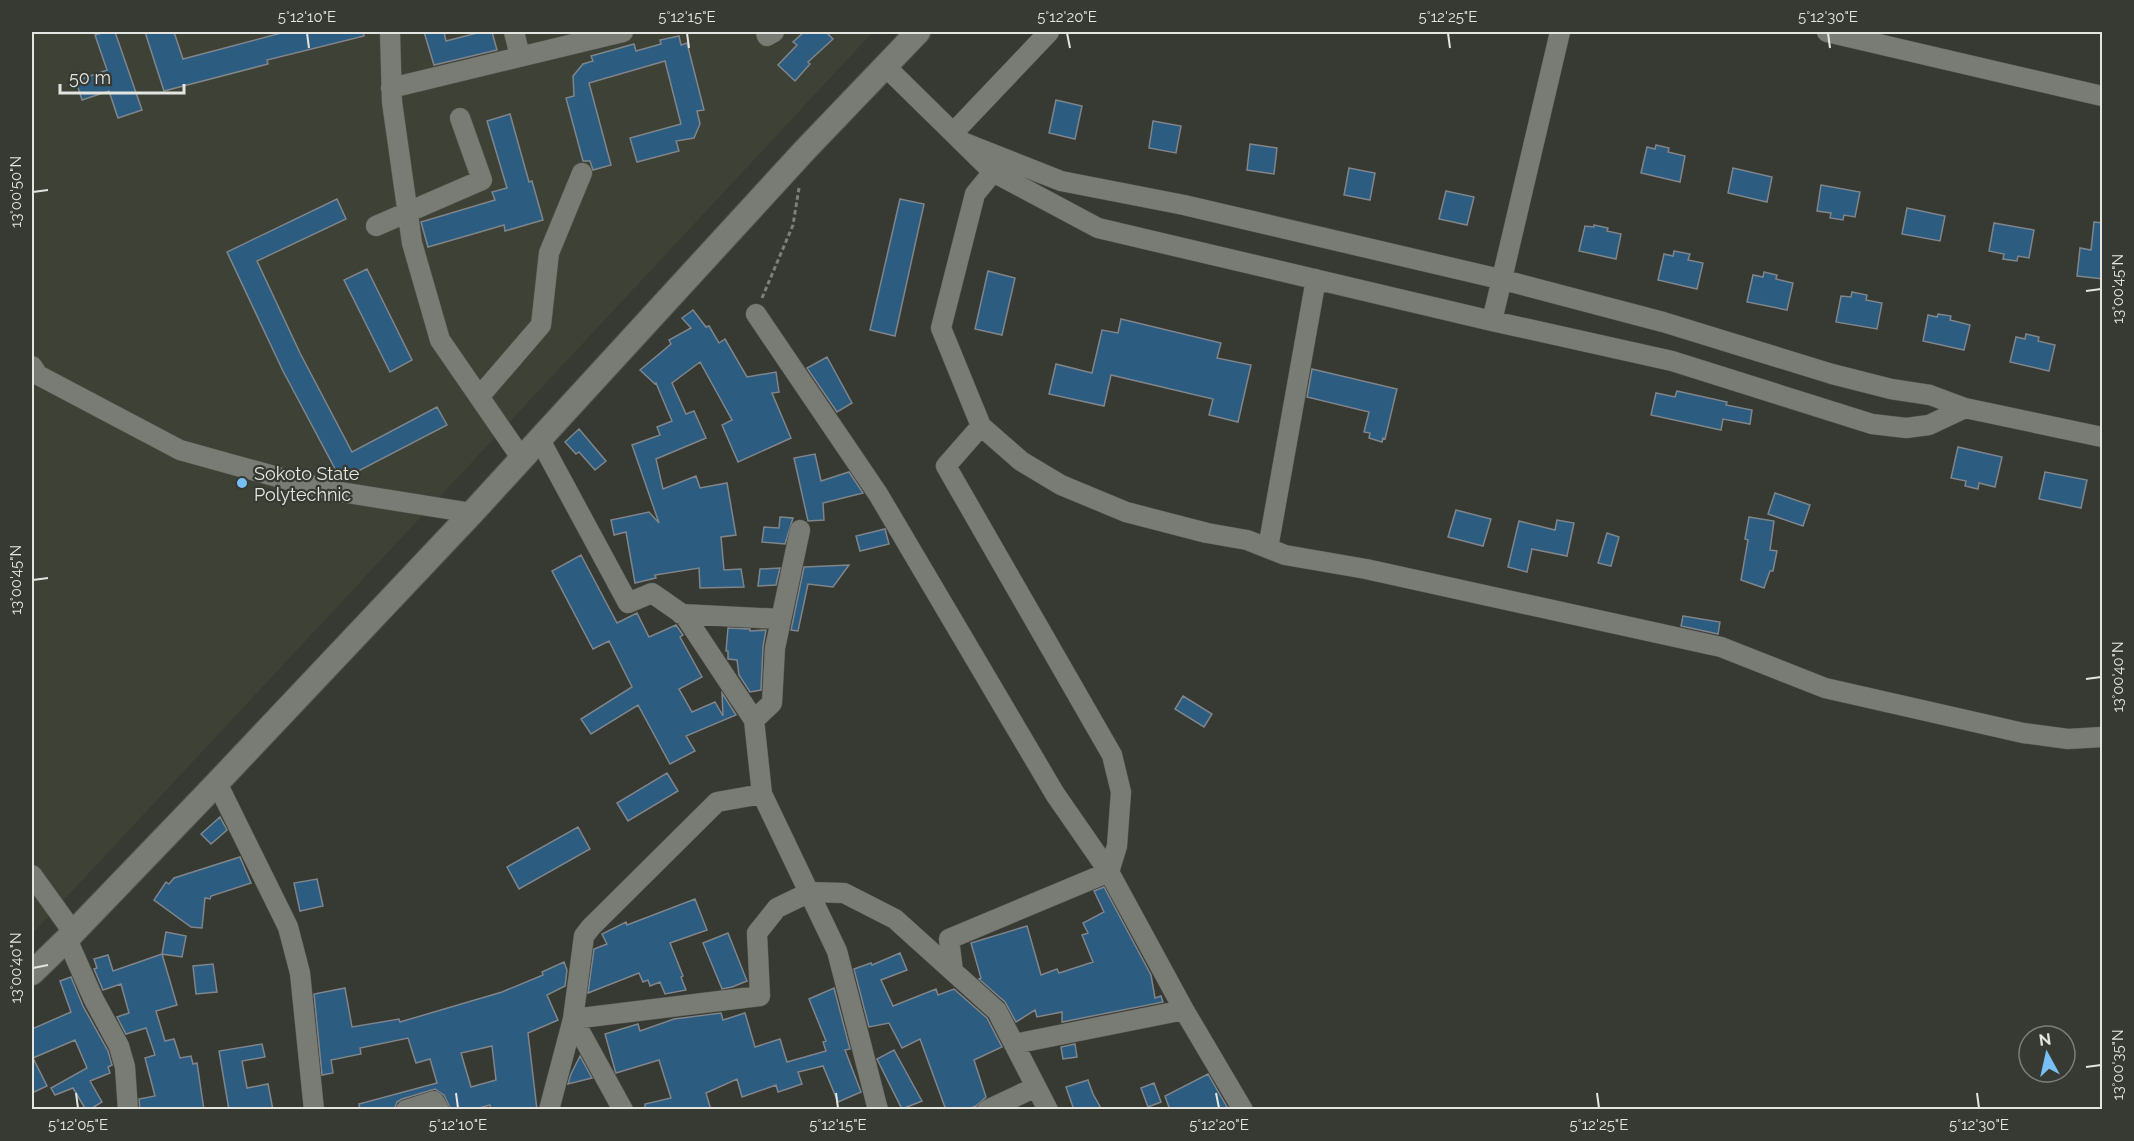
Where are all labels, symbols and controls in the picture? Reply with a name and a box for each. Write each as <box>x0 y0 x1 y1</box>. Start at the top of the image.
text: 5°12'10"E <box>278 8 336 26</box>
text: 5°12'15"E <box>658 8 716 26</box>
text: 5°12'20"E <box>1037 8 1097 26</box>
text: 5°12'25"E <box>1419 8 1477 26</box>
text: 5°12'30"E <box>1798 8 1858 26</box>
scale bar <box>60 57 184 95</box>
text: 50 m <box>69 67 111 88</box>
text: 13°00'50"N <box>7 156 25 228</box>
text: 13°00'45"N <box>2109 254 2127 324</box>
place label: Sokoto State Polytechnic <box>254 463 360 505</box>
marker: Sokoto State Polytechnic <box>235 476 249 490</box>
text: 13°00'45"N <box>7 545 25 615</box>
text: 13°00'40"N <box>2109 641 2127 713</box>
text: 13°00'40"N <box>7 932 25 1004</box>
north arrow <box>2017 1024 2077 1084</box>
text: N <box>2038 1029 2052 1050</box>
text: 13°00'35"N <box>2109 1029 2127 1101</box>
text: 5°12'05"E <box>48 1116 108 1134</box>
text: 5°12'10"E <box>429 1116 487 1134</box>
text: 5°12'15"E <box>809 1116 867 1134</box>
text: 5°12'20"E <box>1189 1116 1249 1134</box>
text: 5°12'25"E <box>1570 1116 1628 1134</box>
text: 5°12'30"E <box>1949 1116 2009 1134</box>

